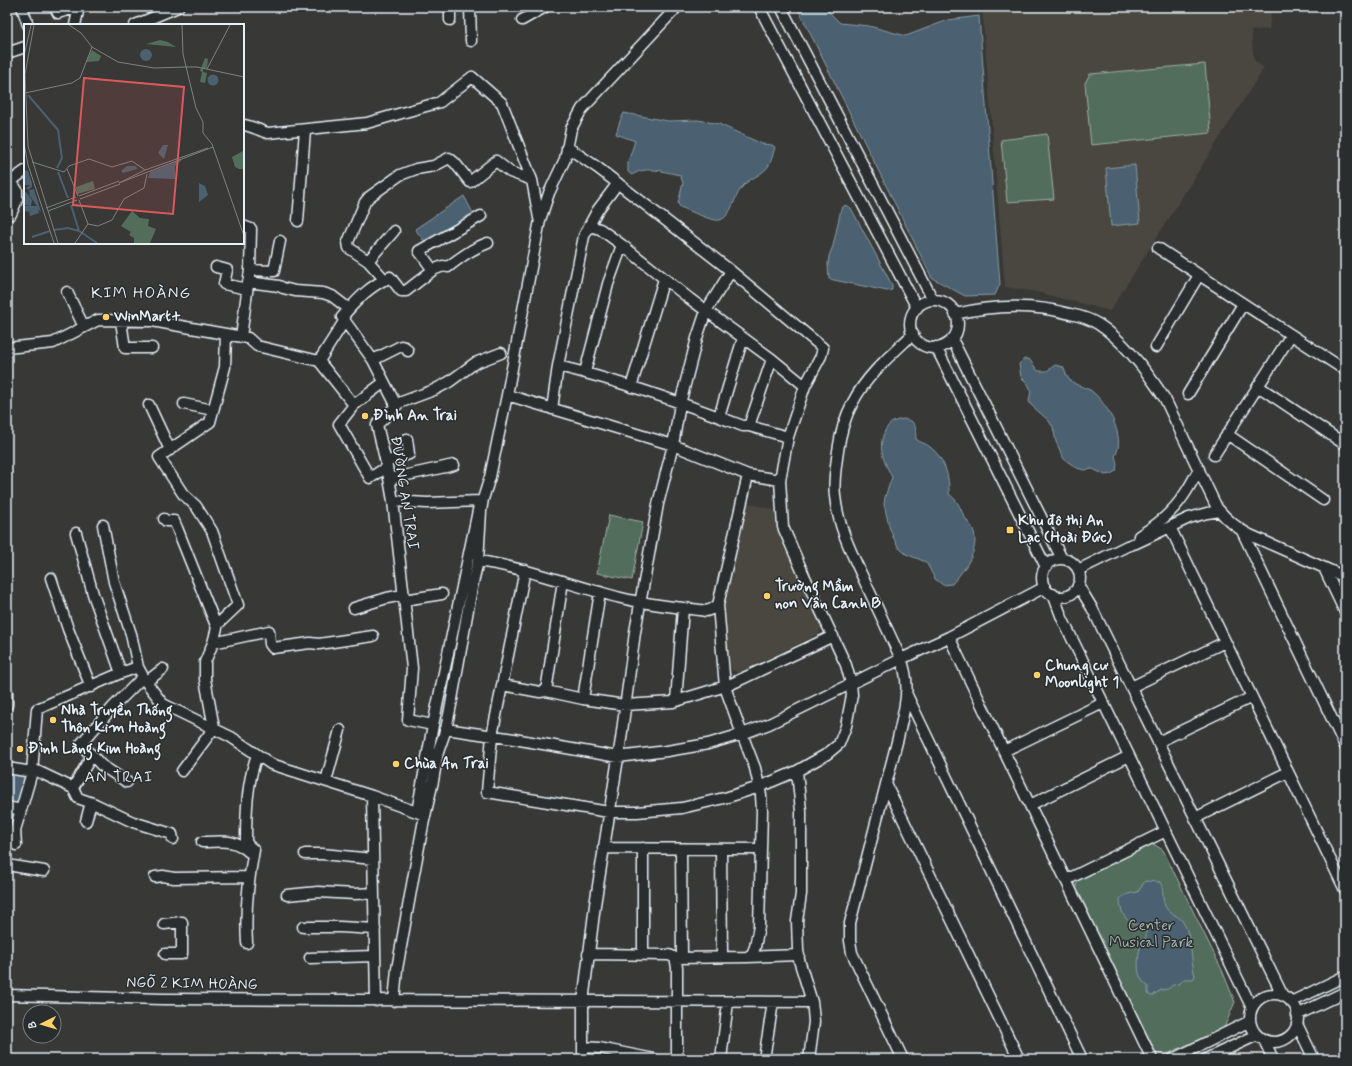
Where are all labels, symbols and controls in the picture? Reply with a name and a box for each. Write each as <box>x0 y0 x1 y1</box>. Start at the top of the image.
inset map <box>24 24 244 244</box>
district label: KIM HOÀNG <box>91 283 191 304</box>
place label: WinMart+ <box>113 307 181 327</box>
marker: WinMart+ <box>101 312 111 322</box>
place label: Đình An Trai <box>373 406 457 426</box>
marker: Đình An Trai <box>360 411 370 421</box>
street label: ĐƯỜNG AN TRAI <box>385 435 423 552</box>
place label: Khu đô thị An Lạc (Hoài Đức) <box>1018 511 1112 548</box>
marker: Khu đô thị An Lạc (Hoài Đức) <box>1005 525 1015 535</box>
place label: Trường Mầm non Vân Canh B <box>775 577 882 614</box>
marker: Trường Mầm non Vân Canh B <box>762 591 772 601</box>
place label: Chung cư Moonlight 1 <box>1045 656 1119 694</box>
marker: Chung cư Moonlight 1 <box>1032 670 1042 680</box>
place label: Nhà Truyền Thống Thôn Kim Hoàng <box>61 701 173 740</box>
marker: Nhà Truyền Thống Thôn Kim Hoàng <box>48 715 58 725</box>
place label: Đình Làng Kim Hoàng <box>28 739 161 761</box>
marker: Đình Làng Kim Hoàng <box>15 744 25 754</box>
place label: Chùa An Trai <box>404 754 489 774</box>
marker: Chùa An Trai <box>391 759 401 769</box>
district label: AN TRAI <box>85 767 153 788</box>
park label: Center Musical Park <box>1109 916 1193 953</box>
street label: NGÕ 2 KIM HOÀNG <box>126 973 258 995</box>
north arrow <box>22 1004 62 1044</box>
text: B <box>26 1021 40 1029</box>

